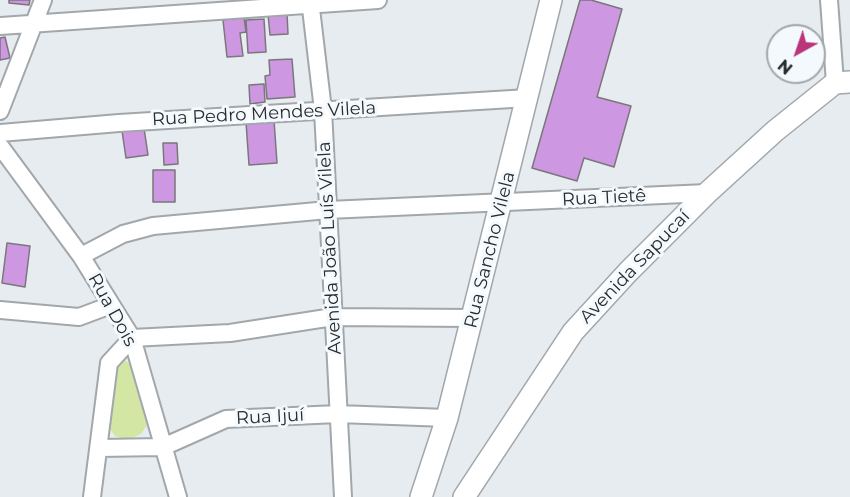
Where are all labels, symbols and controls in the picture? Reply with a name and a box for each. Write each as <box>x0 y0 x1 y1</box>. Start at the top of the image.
north arrow <box>766 24 826 84</box>
text: N <box>774 55 796 78</box>
street label: Rua Pedro Mendes Vilela <box>151 97 377 131</box>
street label: Avenida João Luís Vilela <box>314 141 346 355</box>
street label: Rua Sancho Vilela <box>460 169 520 331</box>
street label: Rua Tietê <box>561 185 647 211</box>
street label: Avenida Sapucaí <box>576 206 694 328</box>
street label: Rua Dois <box>83 270 141 350</box>
street label: Rua Ijuí <box>235 404 305 430</box>

